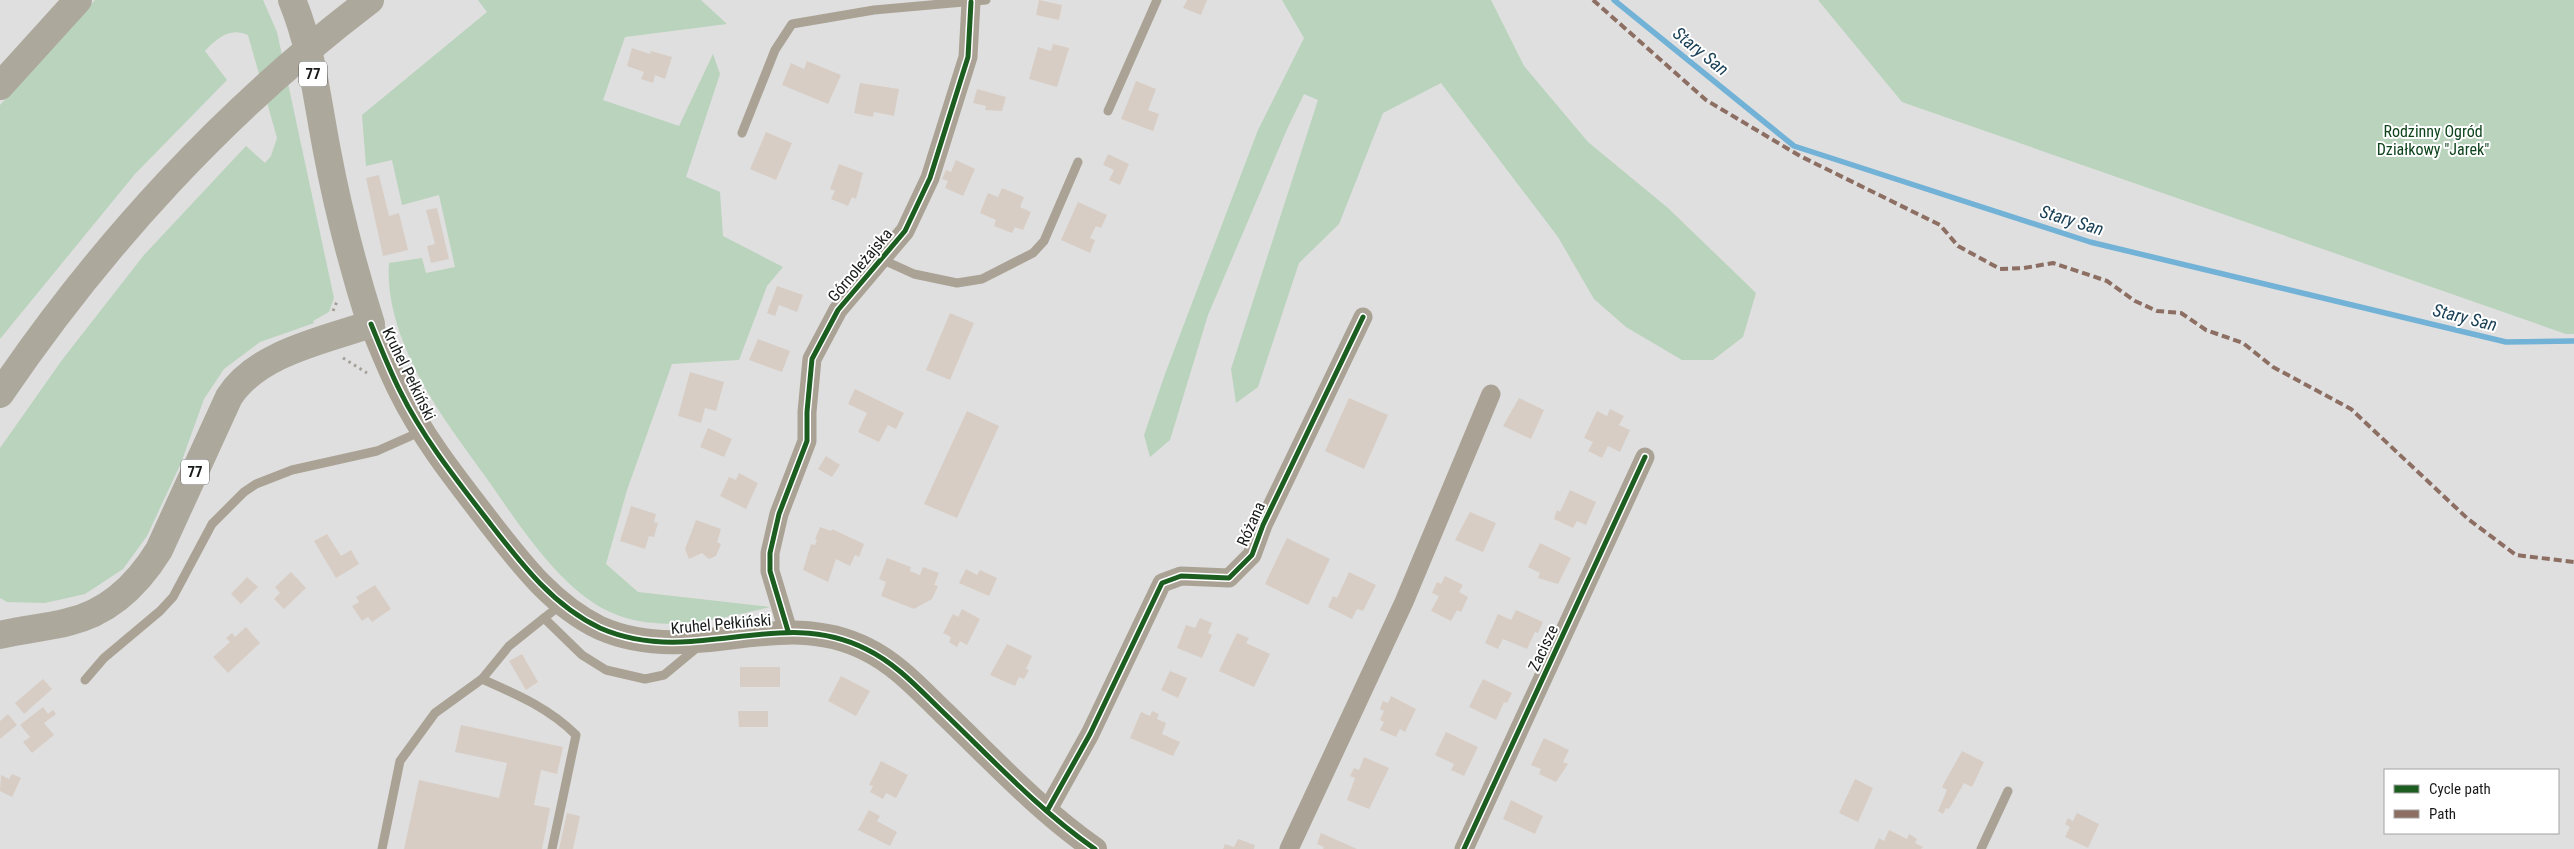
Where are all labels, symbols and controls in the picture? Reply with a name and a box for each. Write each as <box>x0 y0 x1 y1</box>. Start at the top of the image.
water label: Stary San <box>1669 22 1733 80</box>
road number: 77 <box>299 62 327 86</box>
park label: Rodzinny Ogród Działkowy "Jarek" <box>2377 122 2489 159</box>
water label: Stary San <box>2038 200 2106 240</box>
street label: Górnoleżajska <box>824 225 896 305</box>
water label: Stary San <box>2431 299 2499 335</box>
street label: Kruhel Pełkiński <box>378 324 440 424</box>
road number: 77 <box>181 460 209 484</box>
street label: Różana <box>1233 499 1269 549</box>
street label: Kruhel Pełkiński <box>670 610 772 638</box>
street label: Zacisze <box>1524 622 1562 674</box>
legend <box>2384 769 2559 834</box>
text: Cycle path <box>2429 780 2491 798</box>
text: Path <box>2429 805 2456 823</box>

